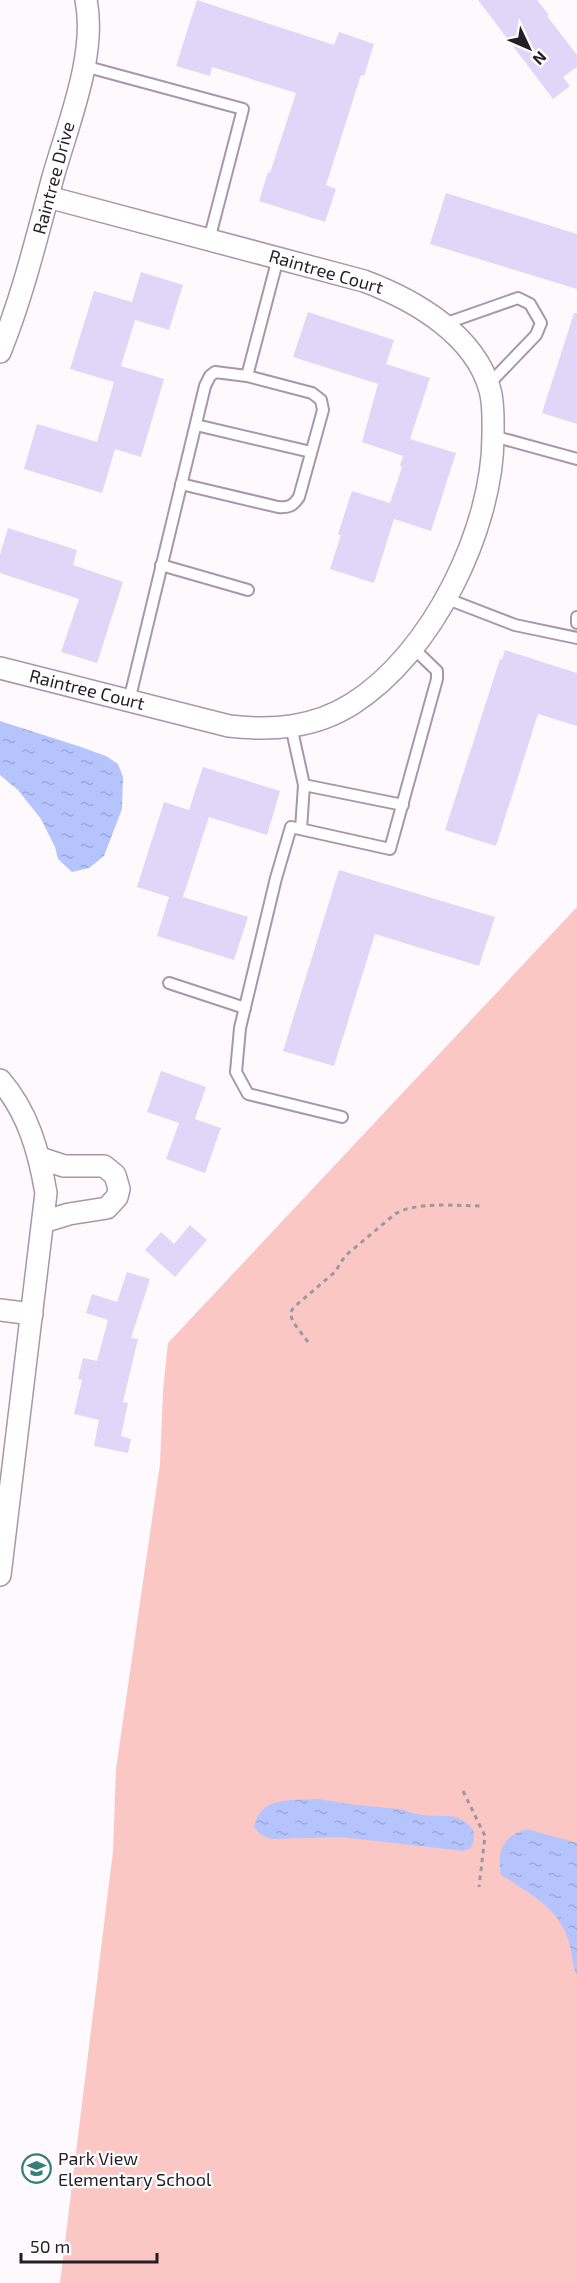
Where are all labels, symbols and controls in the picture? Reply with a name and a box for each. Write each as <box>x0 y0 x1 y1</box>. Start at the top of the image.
north arrow <box>499 18 559 78</box>
text: N <box>529 48 551 70</box>
street label: Raintree Drive <box>27 119 79 237</box>
street label: Raintree Court <box>267 244 386 298</box>
street label: Raintree Court <box>27 664 147 714</box>
place label: Park View Elementary School <box>58 2147 212 2190</box>
school or university icon: Park View Elementary School <box>21 2153 53 2185</box>
scale bar <box>21 2226 158 2264</box>
text: 50 m <box>30 2235 70 2257</box>

